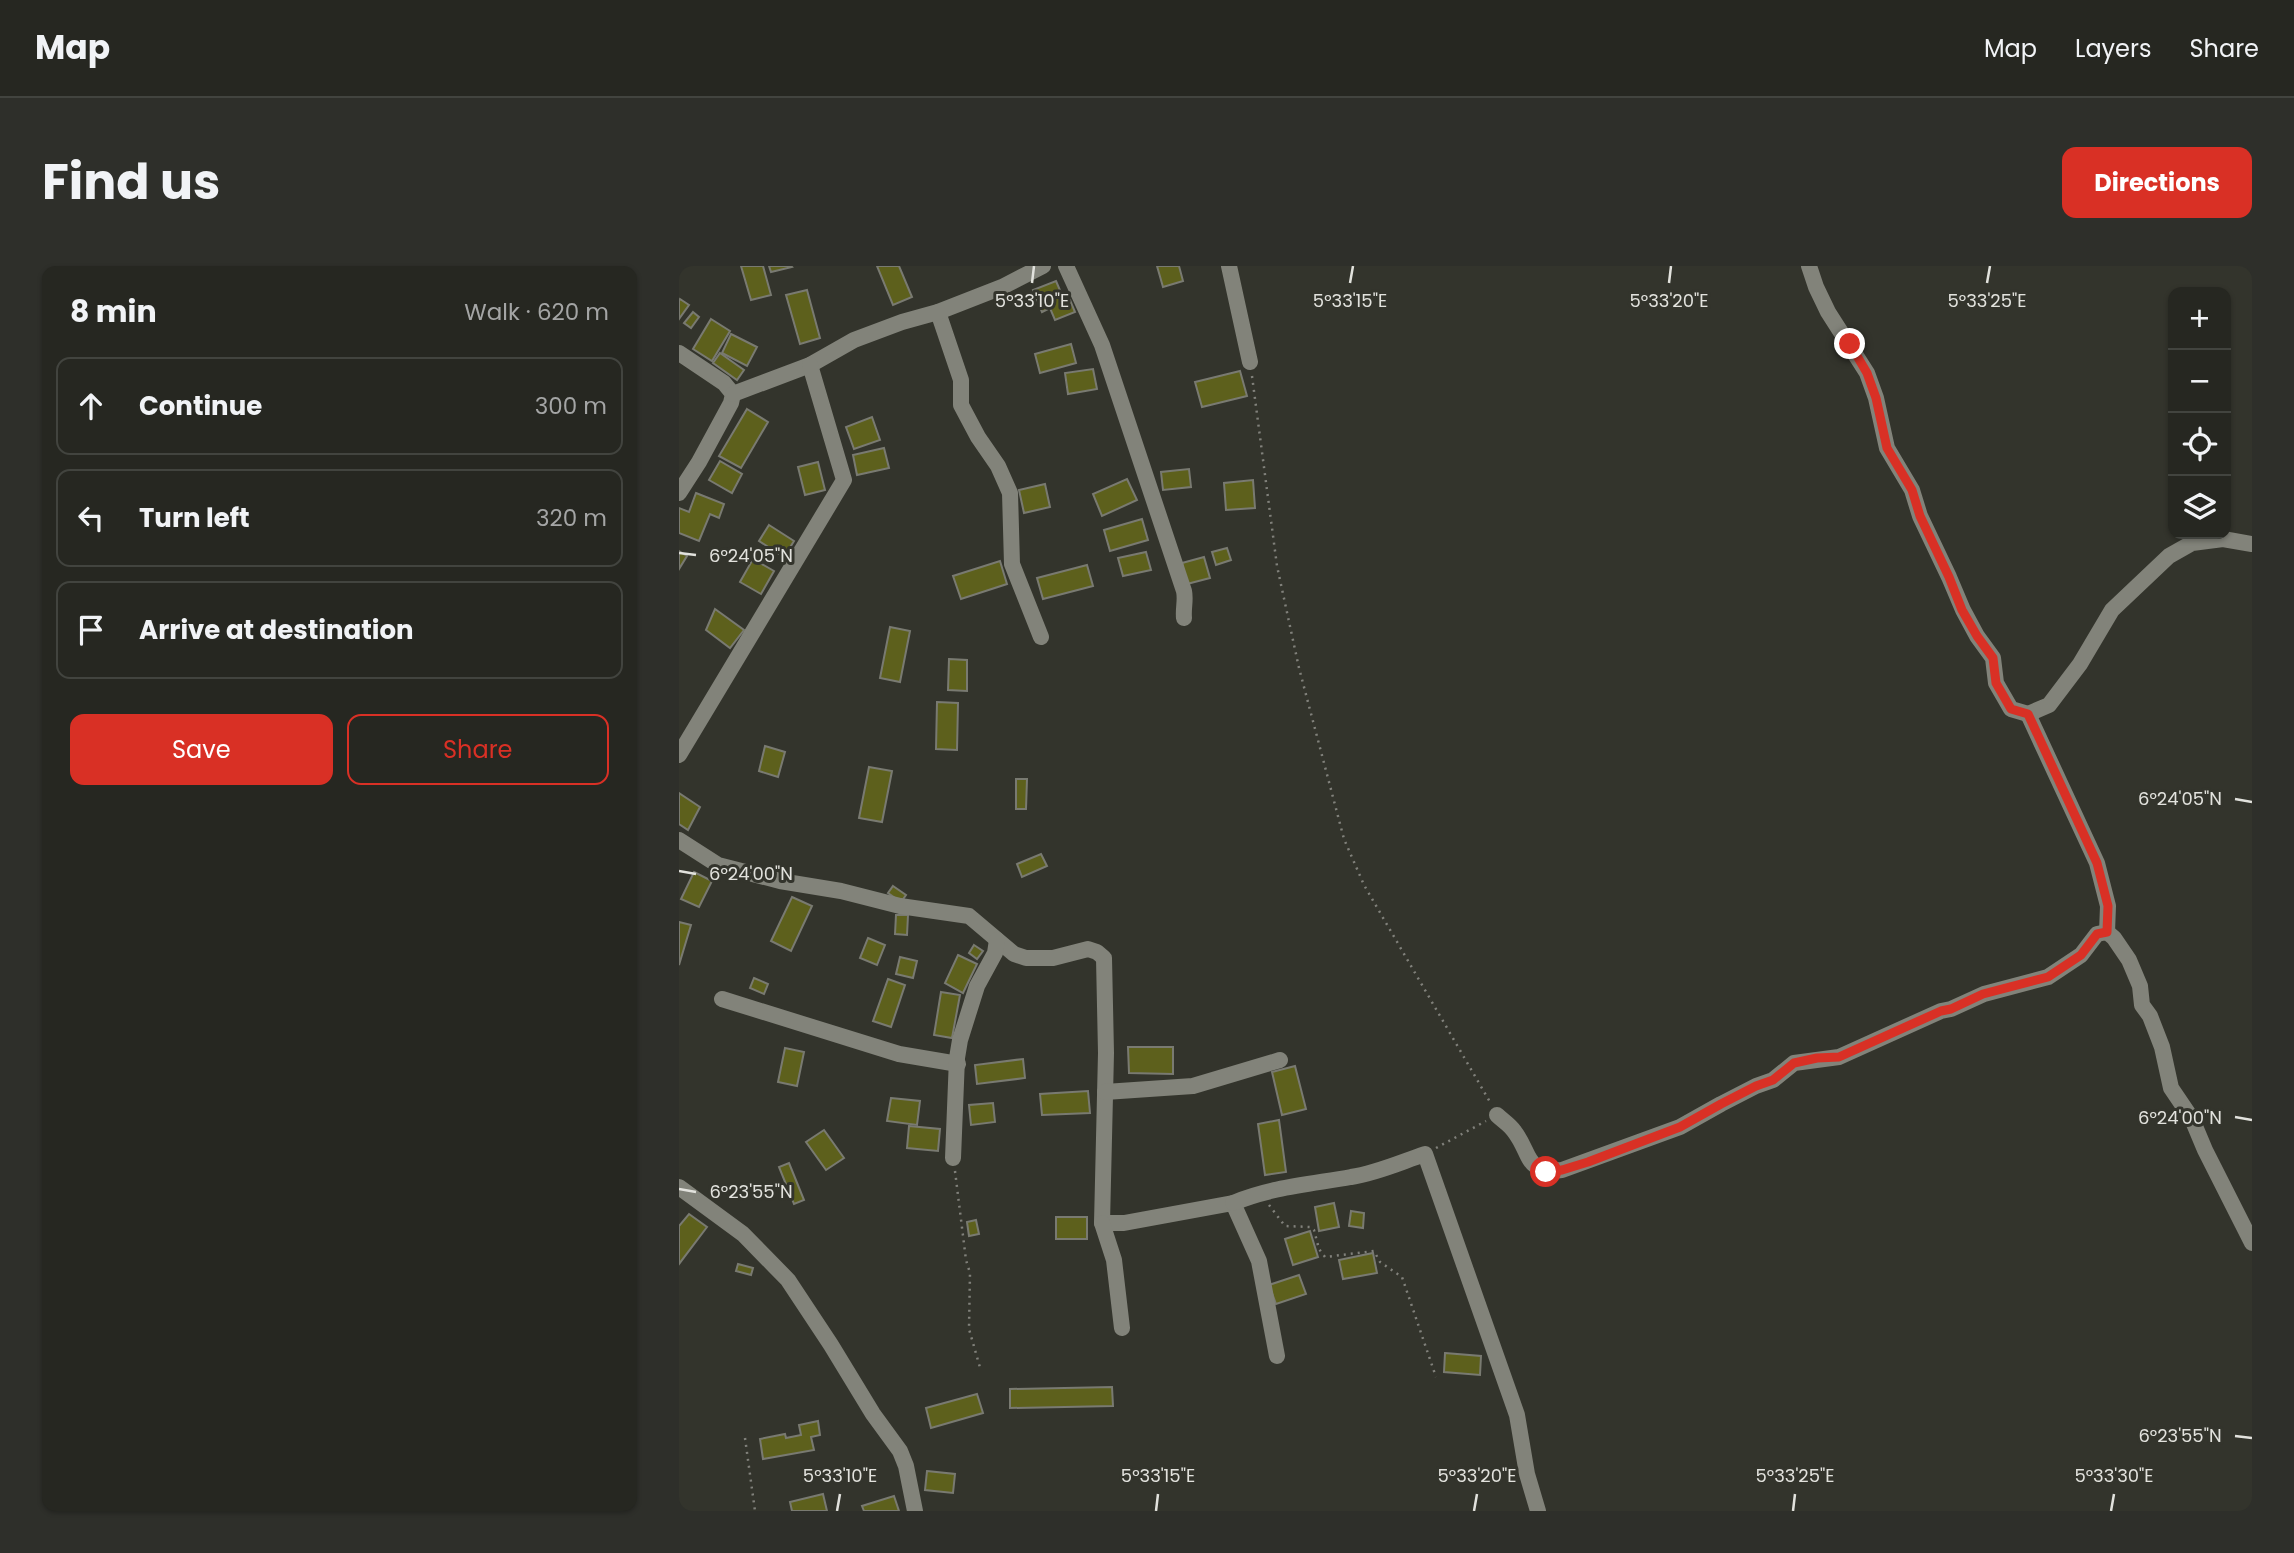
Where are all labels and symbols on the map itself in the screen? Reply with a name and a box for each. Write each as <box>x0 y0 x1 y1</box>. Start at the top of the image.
text: 5°33'10"E <box>995 288 1069 313</box>
text: 5°33'15"E <box>1313 288 1387 313</box>
text: 5°33'20"E <box>1630 288 1708 313</box>
text: 5°33'25"E <box>1948 288 2026 313</box>
route end <box>1834 328 1865 359</box>
text: 6°24'05"N <box>709 543 793 568</box>
text: 6°24'05"N <box>2138 786 2222 811</box>
text: 6°24'00"N <box>709 861 793 886</box>
text: 6°24'00"N <box>2138 1105 2222 1130</box>
route start <box>1530 1156 1561 1187</box>
text: 6°23'55"N <box>709 1179 793 1204</box>
text: 6°23'55"N <box>2138 1423 2222 1448</box>
text: 5°33'10"E <box>803 1463 877 1488</box>
text: 5°33'15"E <box>1121 1463 1195 1488</box>
text: 5°33'20"E <box>1438 1463 1516 1488</box>
text: 5°33'25"E <box>1756 1463 1834 1488</box>
text: 5°33'30"E <box>2074 1463 2154 1488</box>

